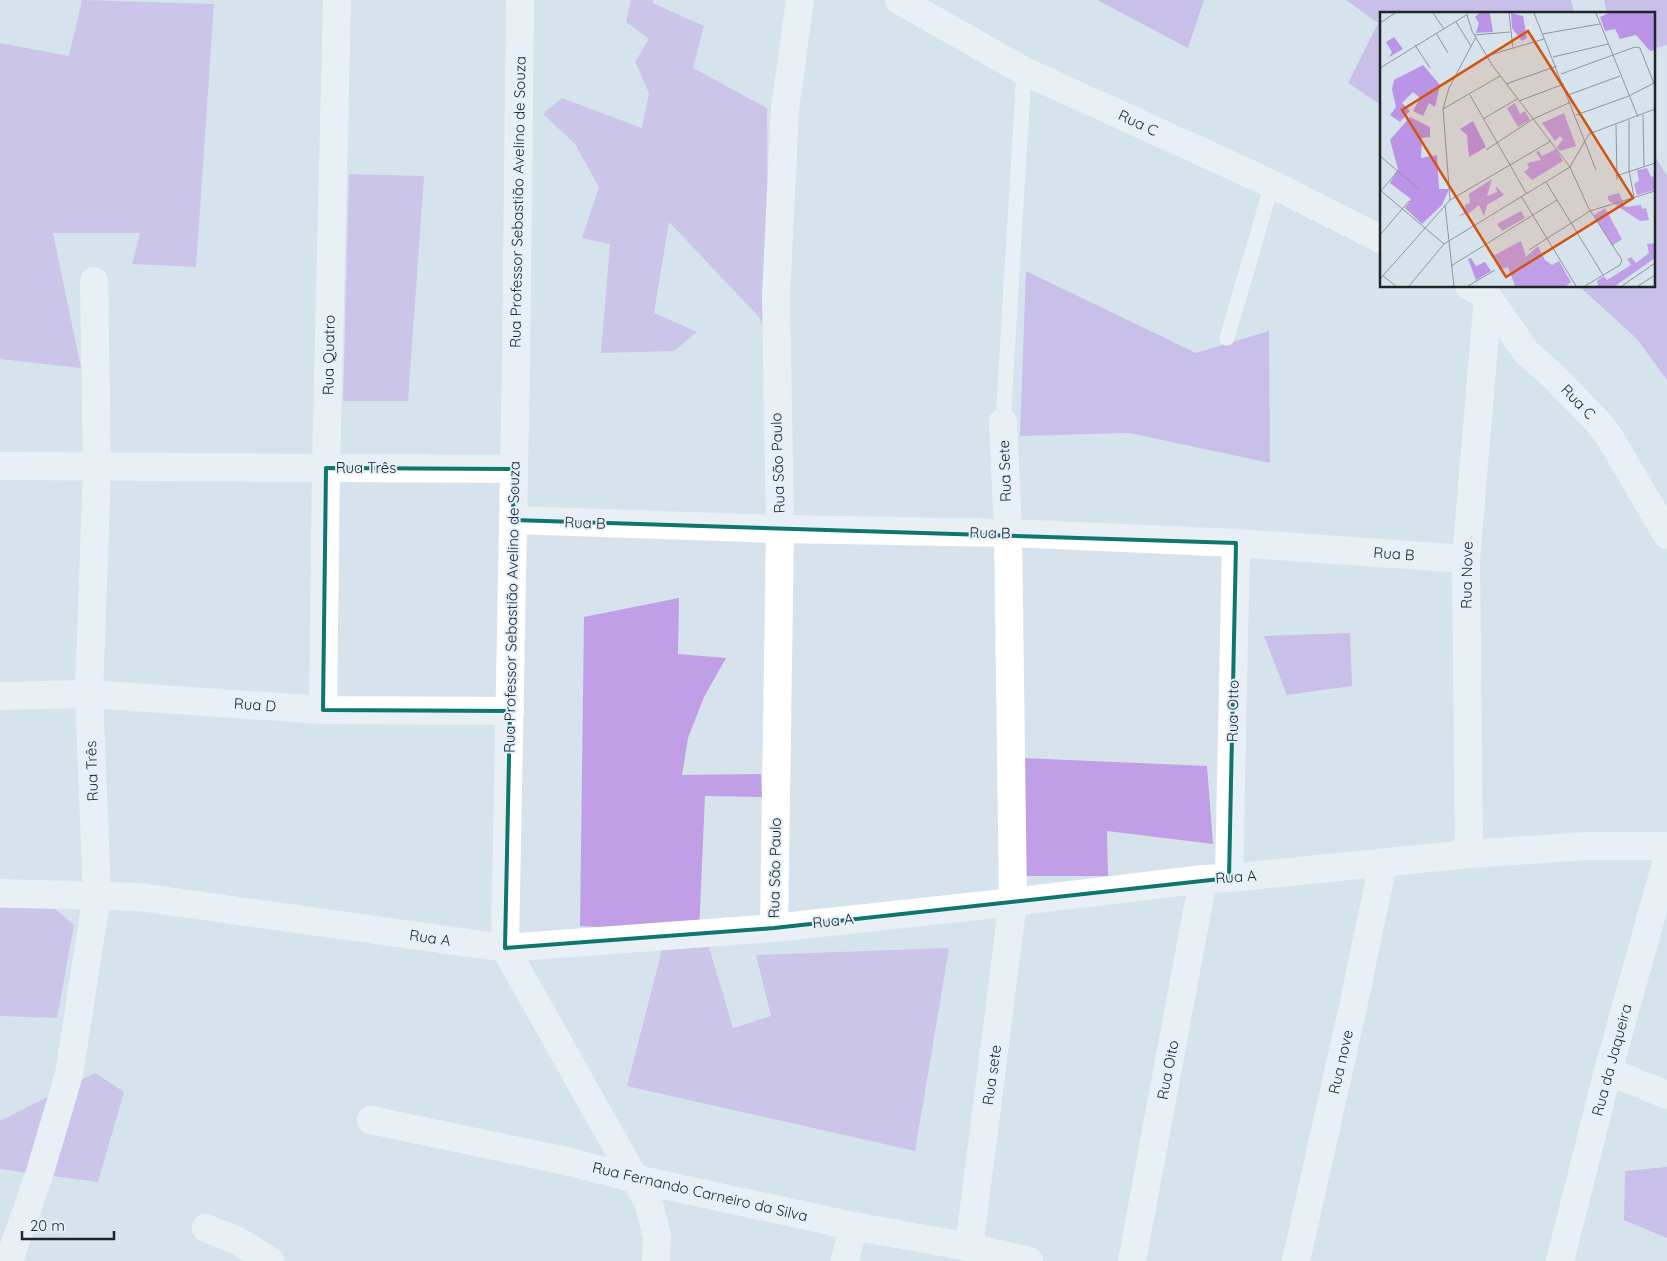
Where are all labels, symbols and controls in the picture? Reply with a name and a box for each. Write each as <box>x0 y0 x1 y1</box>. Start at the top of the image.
inset map <box>1380 12 1654 288</box>
street label: Rua Professor Sebastião Avelino de Souza <box>505 56 530 348</box>
street label: Rua C <box>1115 105 1161 140</box>
street label: Rua Quatro <box>318 315 339 395</box>
street label: Rua C <box>1557 380 1600 423</box>
street label: Rua São Paulo <box>766 412 789 514</box>
street label: Rua Sete <box>994 440 1015 502</box>
street label: Rua Três <box>336 458 396 477</box>
street label: Rua Professor Sebastião Avelino de Souza <box>499 461 524 753</box>
street label: Rua B <box>564 512 606 533</box>
street label: Rua B <box>969 523 1011 542</box>
street label: Rua Nove <box>1456 541 1477 609</box>
street label: Rua B <box>1373 543 1416 564</box>
street label: Rua Otto <box>1222 680 1243 742</box>
street label: Rua D <box>233 694 277 715</box>
street label: Rua Três <box>81 740 102 802</box>
street label: Rua São Paulo <box>764 817 785 919</box>
street label: Rua A <box>1215 866 1258 887</box>
street label: Rua A <box>811 909 855 932</box>
street label: Rua A <box>408 925 452 950</box>
street label: Rua da Jaqueira <box>1587 1002 1636 1118</box>
street label: Rua nove <box>1324 1028 1357 1096</box>
street label: Rua Oito <box>1152 1038 1183 1101</box>
street label: Rua sete <box>978 1044 1005 1106</box>
street label: Rua Fernando Carneiro da Silva <box>591 1157 810 1226</box>
scale bar <box>22 1208 115 1240</box>
text: 20 m <box>30 1216 65 1235</box>

